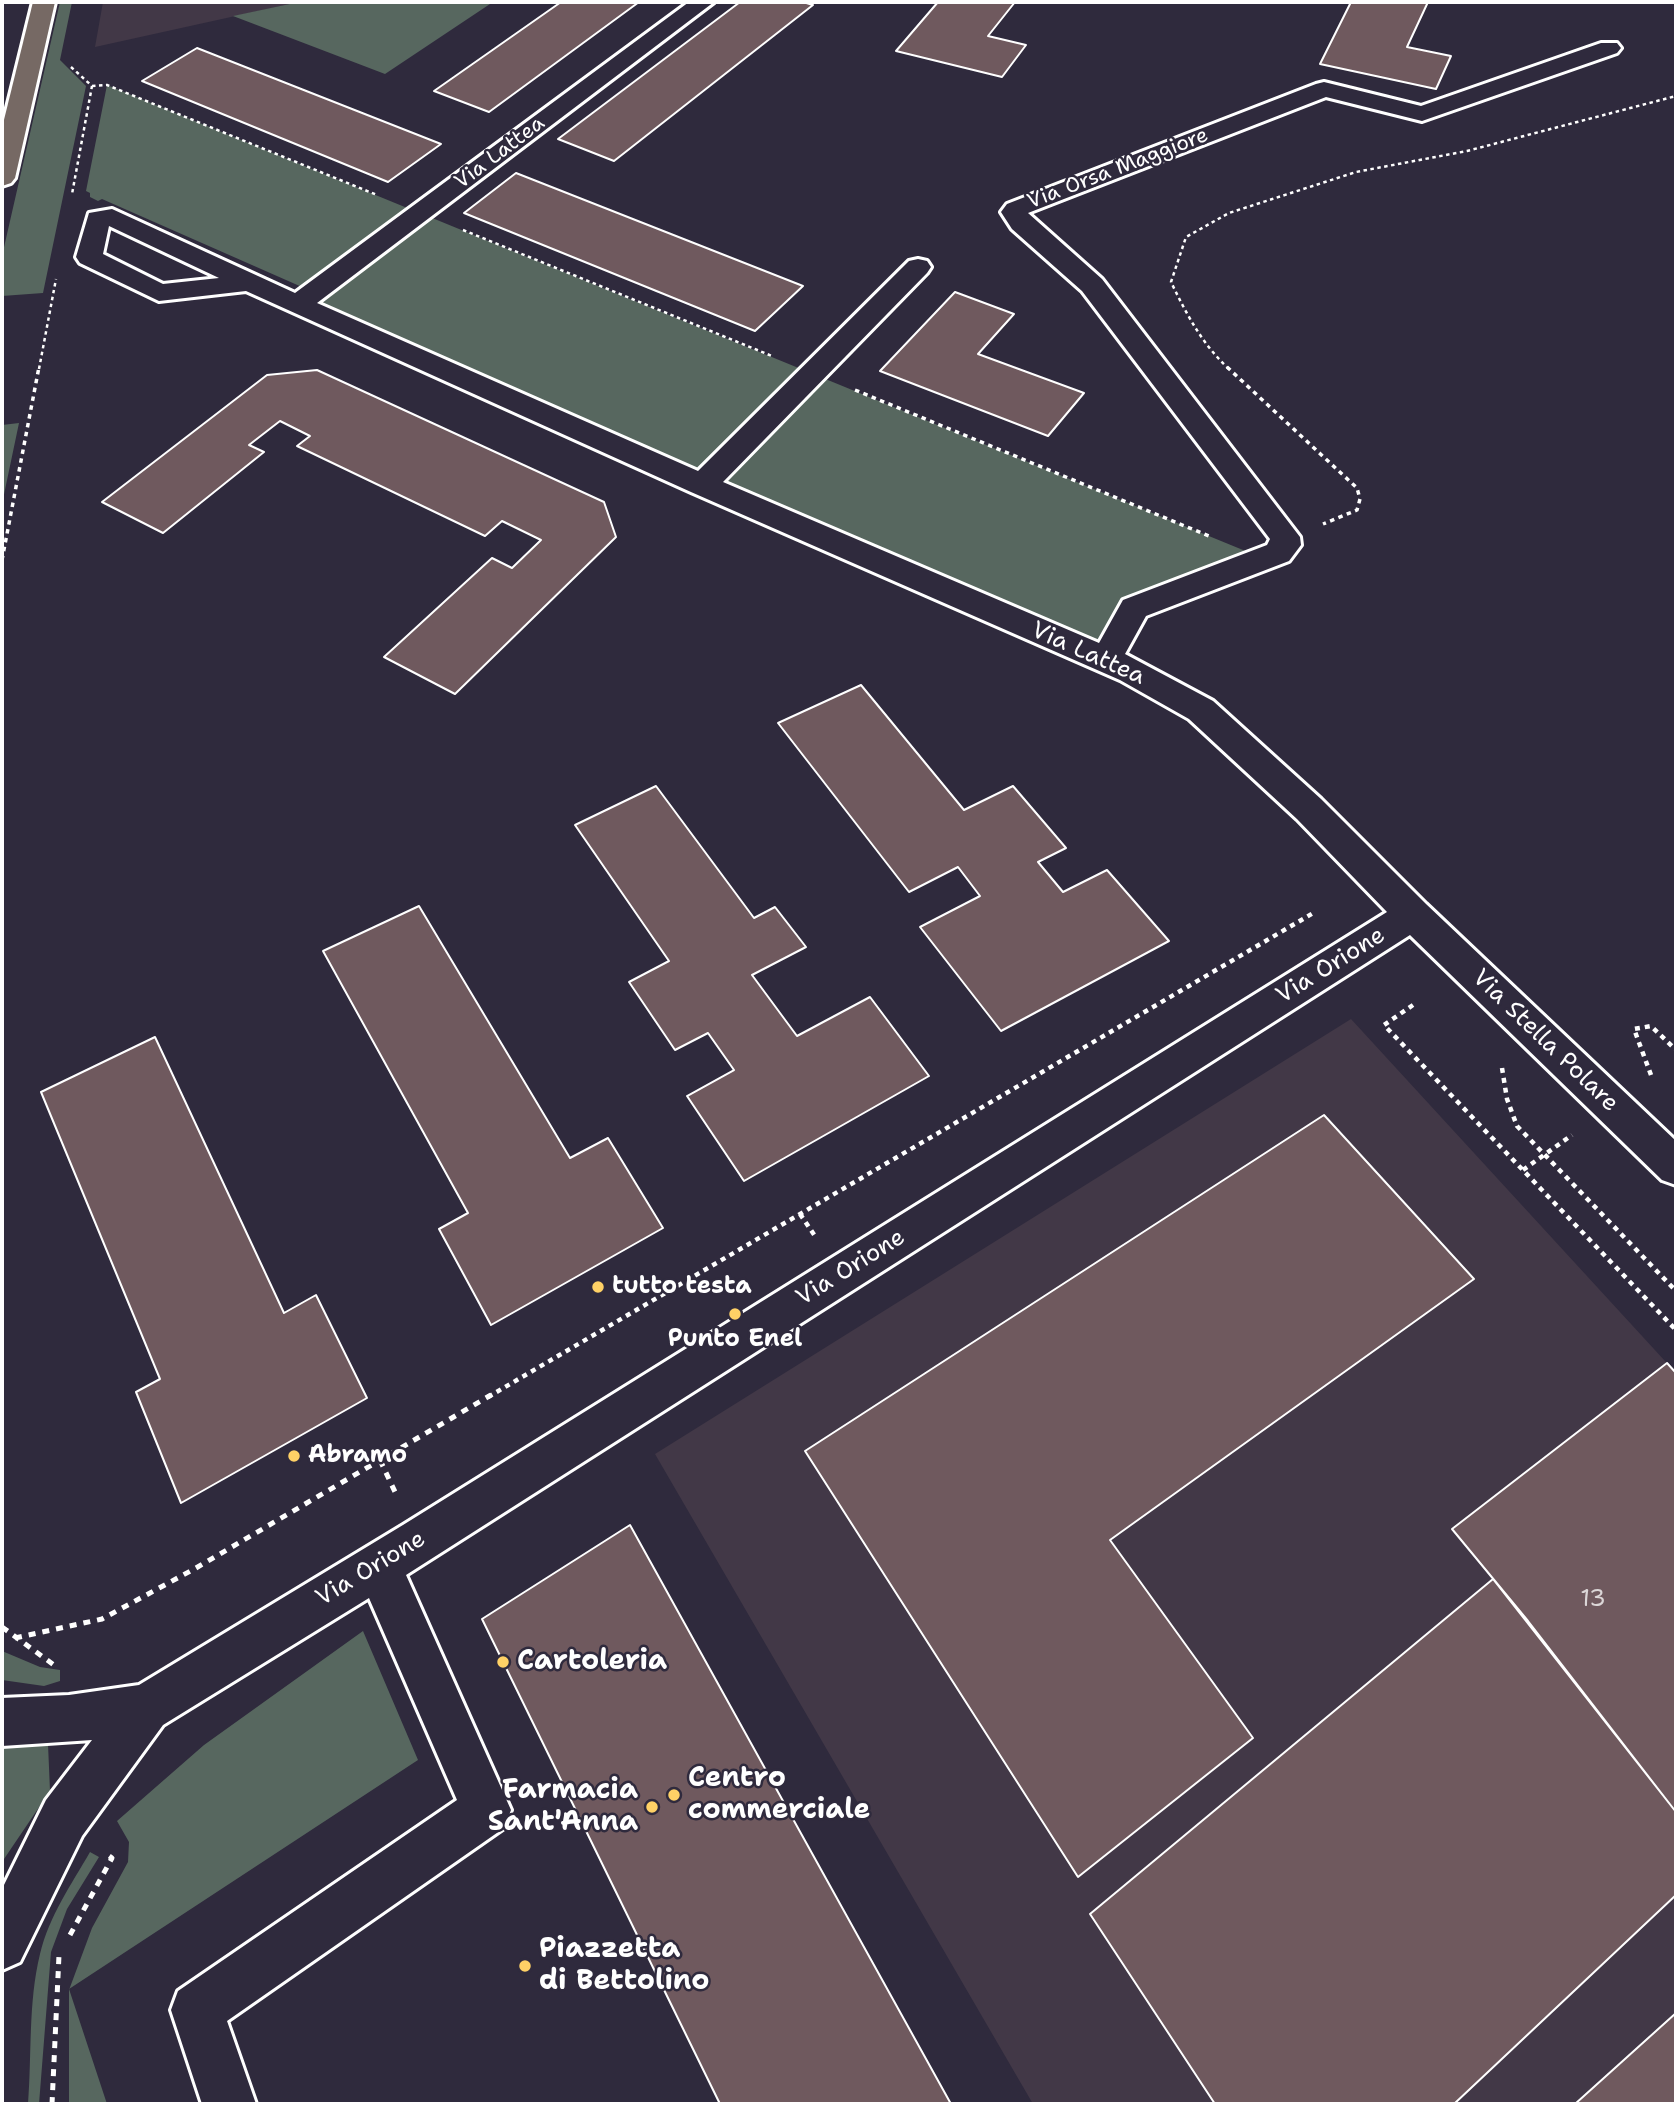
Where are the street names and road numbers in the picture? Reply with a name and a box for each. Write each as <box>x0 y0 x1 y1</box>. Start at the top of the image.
street label: Via Lattea <box>450 111 550 195</box>
street label: Via Orsa Maggiore <box>1024 123 1212 215</box>
street label: Via Lattea <box>1027 616 1149 692</box>
street label: Via Orione <box>1271 921 1391 1011</box>
street label: Via Stella Polare <box>1466 964 1624 1118</box>
street label: Via Orione <box>791 1223 911 1313</box>
street label: Via Orione <box>311 1525 431 1613</box>

